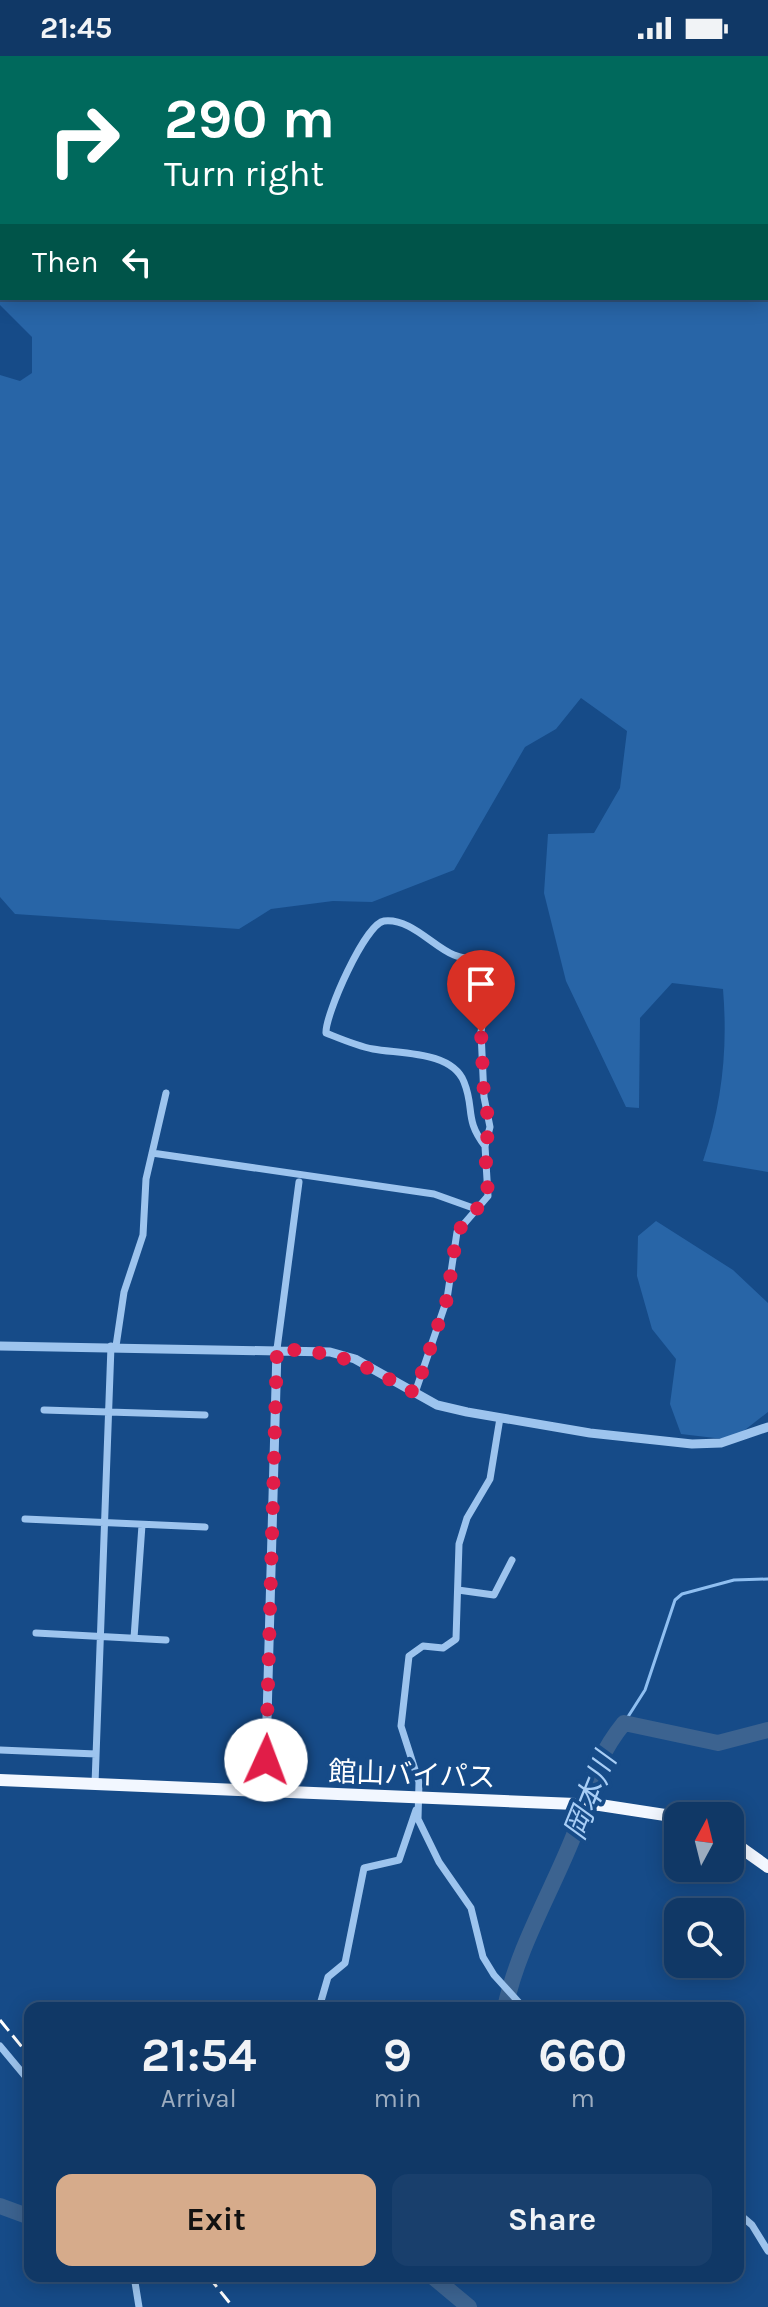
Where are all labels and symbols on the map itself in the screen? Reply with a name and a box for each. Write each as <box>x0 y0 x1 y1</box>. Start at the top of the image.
pin <box>447 950 515 1032</box>
position arrow <box>224 1718 308 1802</box>
water label: 岡本川 <box>556 1745 625 1844</box>
street label: 館山バイパス <box>328 1755 496 1794</box>
north arrow <box>664 1802 744 1882</box>

